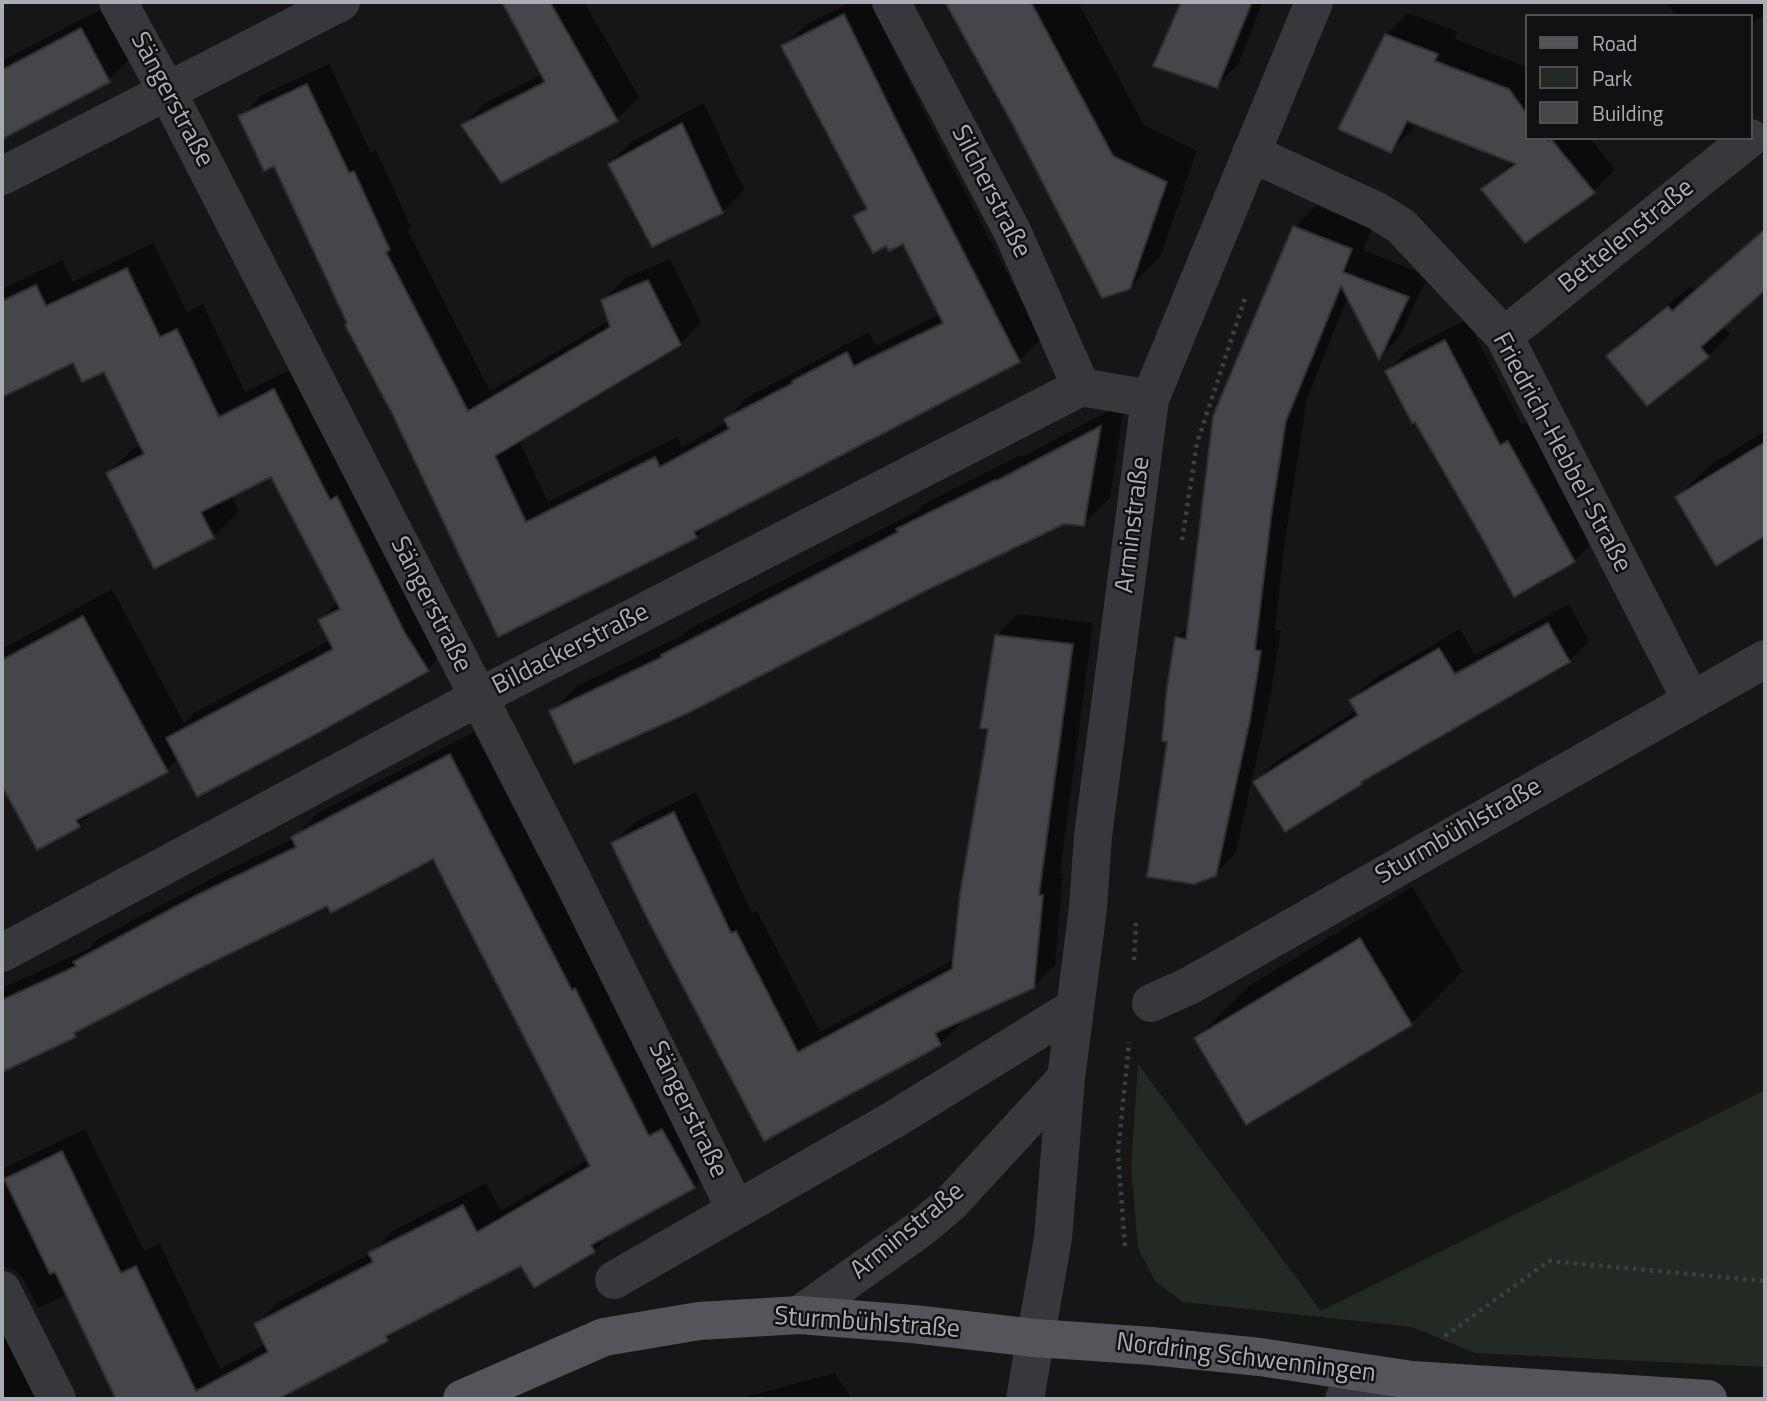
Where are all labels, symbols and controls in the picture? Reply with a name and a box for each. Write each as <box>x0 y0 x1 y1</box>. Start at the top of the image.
legend <box>1526 14 1753 140</box>
street label: Sängerstraße <box>123 27 219 173</box>
text: Road <box>1592 27 1637 59</box>
text: Park <box>1592 62 1632 94</box>
text: Building <box>1592 97 1663 129</box>
street label: Silcherstraße <box>943 121 1037 263</box>
street label: Bettelenstraße <box>1553 173 1701 301</box>
street label: Friedrich-Hebbel-Straße <box>1485 328 1637 578</box>
street label: Arminstraße <box>1110 455 1158 595</box>
street label: Sängerstraße <box>383 532 477 678</box>
street label: Bildackerstraße <box>488 597 654 703</box>
street label: Sturmbühlstraße <box>1371 772 1547 892</box>
street label: Sängerstraße <box>641 1037 733 1183</box>
street label: Arminstraße <box>845 1177 971 1287</box>
street label: Sturmbühlstraße <box>773 1302 961 1346</box>
street label: Nordring Schwenningen <box>1114 1328 1378 1390</box>

